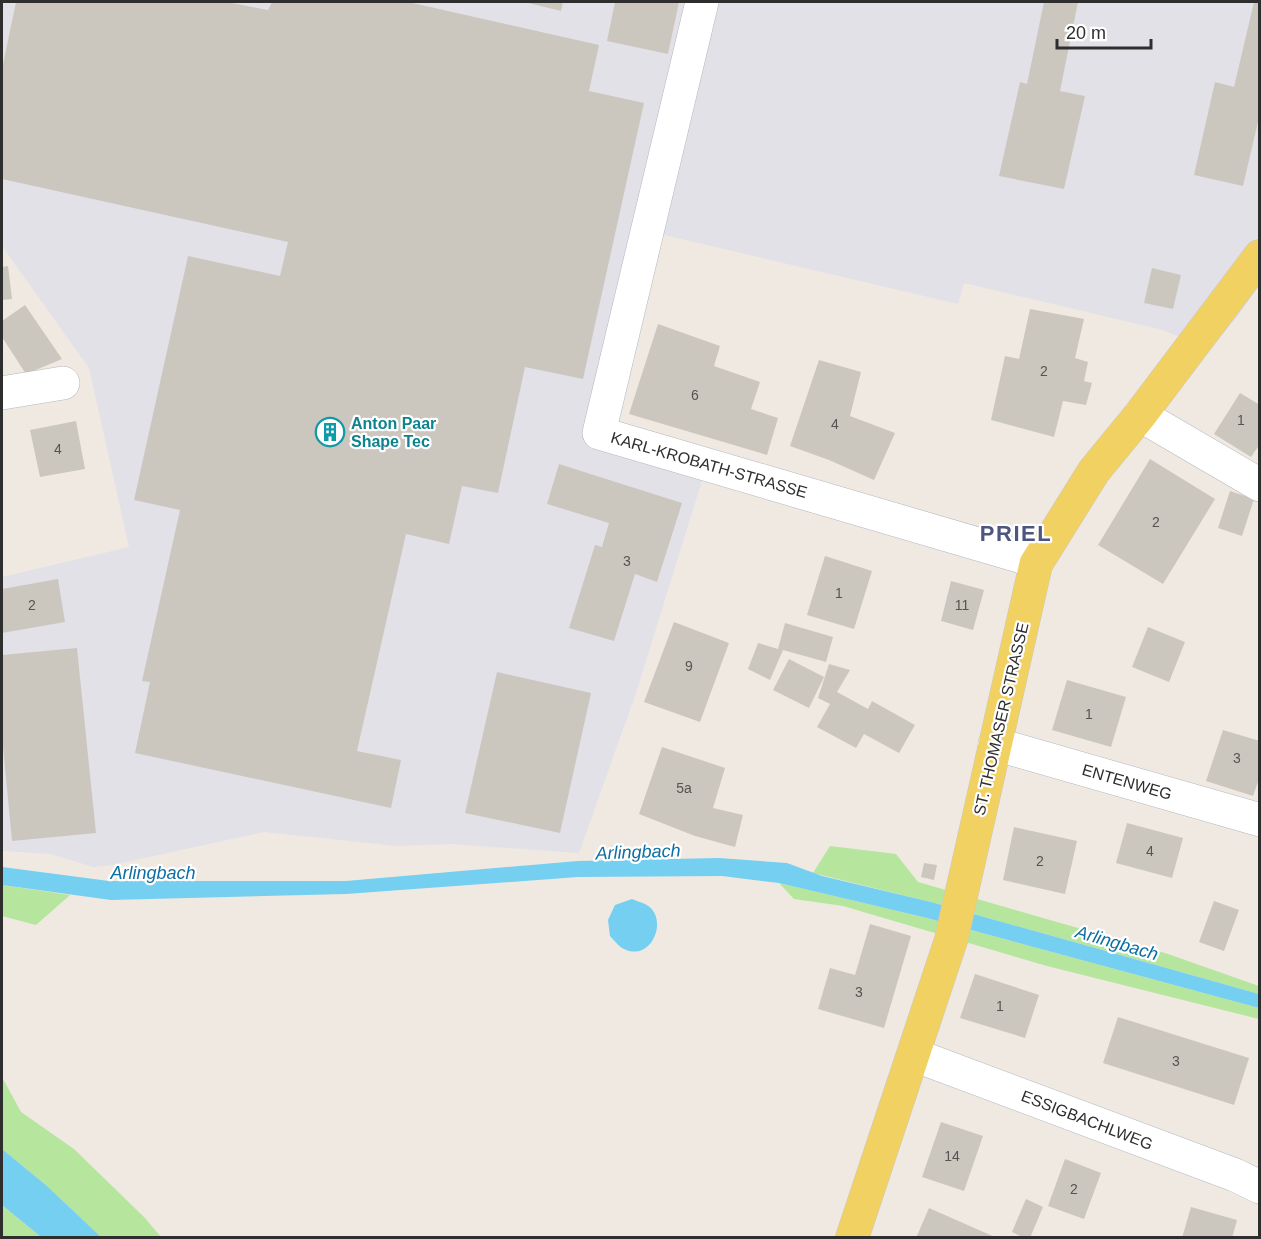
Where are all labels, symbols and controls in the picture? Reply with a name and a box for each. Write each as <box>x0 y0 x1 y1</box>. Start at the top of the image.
scale bar <box>1057 12 1152 50</box>
text: 20 m <box>1066 23 1106 43</box>
house number: 2 <box>1040 363 1048 379</box>
house number: 6 <box>691 387 699 403</box>
house number: 1 <box>1237 412 1245 428</box>
place label: Anton Paar Shape Tec <box>351 415 436 450</box>
building icon: Anton Paar Shape Tec <box>314 416 346 448</box>
house number: 4 <box>831 416 839 432</box>
street label: KARL-KROBATH-STRASSE <box>609 429 809 501</box>
house number: 4 <box>54 441 62 457</box>
house number: 2 <box>1152 514 1160 530</box>
district label: PRIEL <box>980 521 1052 546</box>
house number: 3 <box>623 553 631 569</box>
house number: 1 <box>835 585 843 601</box>
house number: 2 <box>28 597 36 613</box>
house number: 11 <box>955 597 969 613</box>
street label: ST. THOMASER STRASSE <box>971 621 1031 817</box>
house number: 9 <box>685 658 693 674</box>
house number: 1 <box>1085 706 1093 722</box>
house number: 3 <box>1233 750 1241 766</box>
street label: ENTENWEG <box>1080 761 1174 803</box>
house number: 5a <box>676 780 692 796</box>
water label: Arlingbach <box>594 841 681 864</box>
house number: 4 <box>1146 843 1154 859</box>
house number: 2 <box>1036 853 1044 869</box>
water label: Arlingbach <box>109 863 196 883</box>
water label: Arlingbach <box>1072 921 1161 964</box>
house number: 3 <box>855 984 863 1000</box>
house number: 1 <box>996 998 1004 1014</box>
house number: 3 <box>1172 1053 1180 1069</box>
street label: ESSIGBACHLWEG <box>1019 1087 1155 1153</box>
house number: 14 <box>944 1148 960 1164</box>
house number: 2 <box>1070 1181 1078 1197</box>

